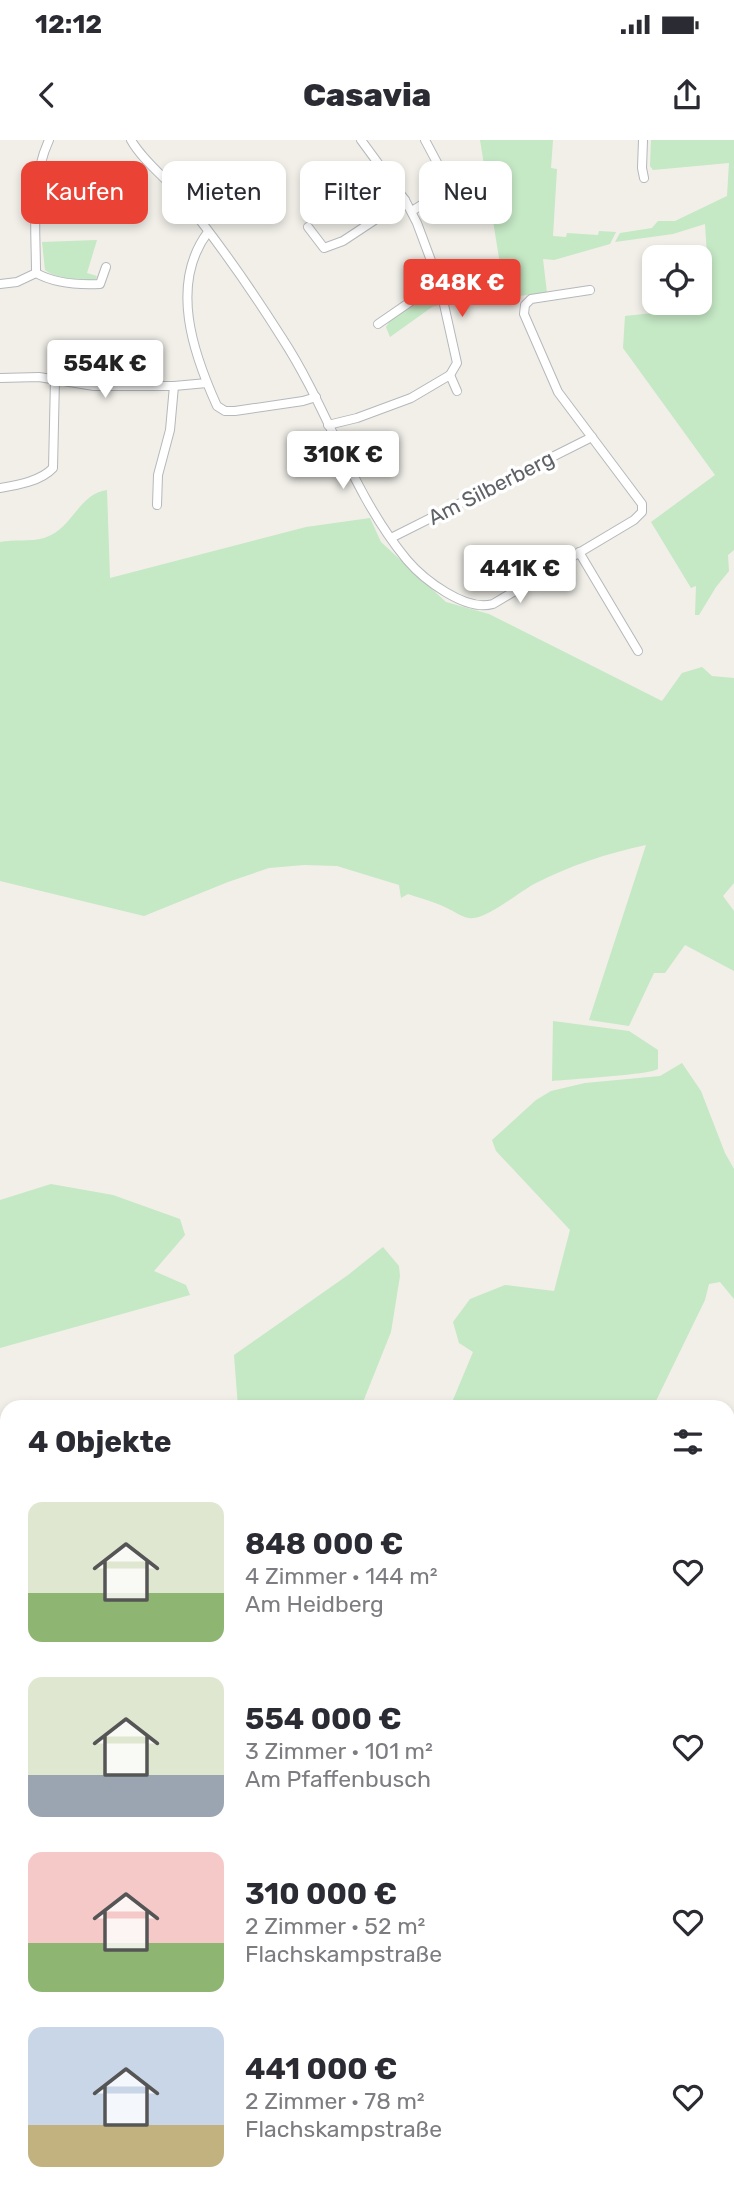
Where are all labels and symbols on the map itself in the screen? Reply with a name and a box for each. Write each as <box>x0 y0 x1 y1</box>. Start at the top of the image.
pin: 848K € <box>405 260 519 319</box>
pin: 554K € <box>48 341 162 400</box>
pin: 310K € <box>286 432 400 491</box>
street label: Am Silberberg <box>424 445 558 530</box>
pin: 441K € <box>463 546 577 605</box>

